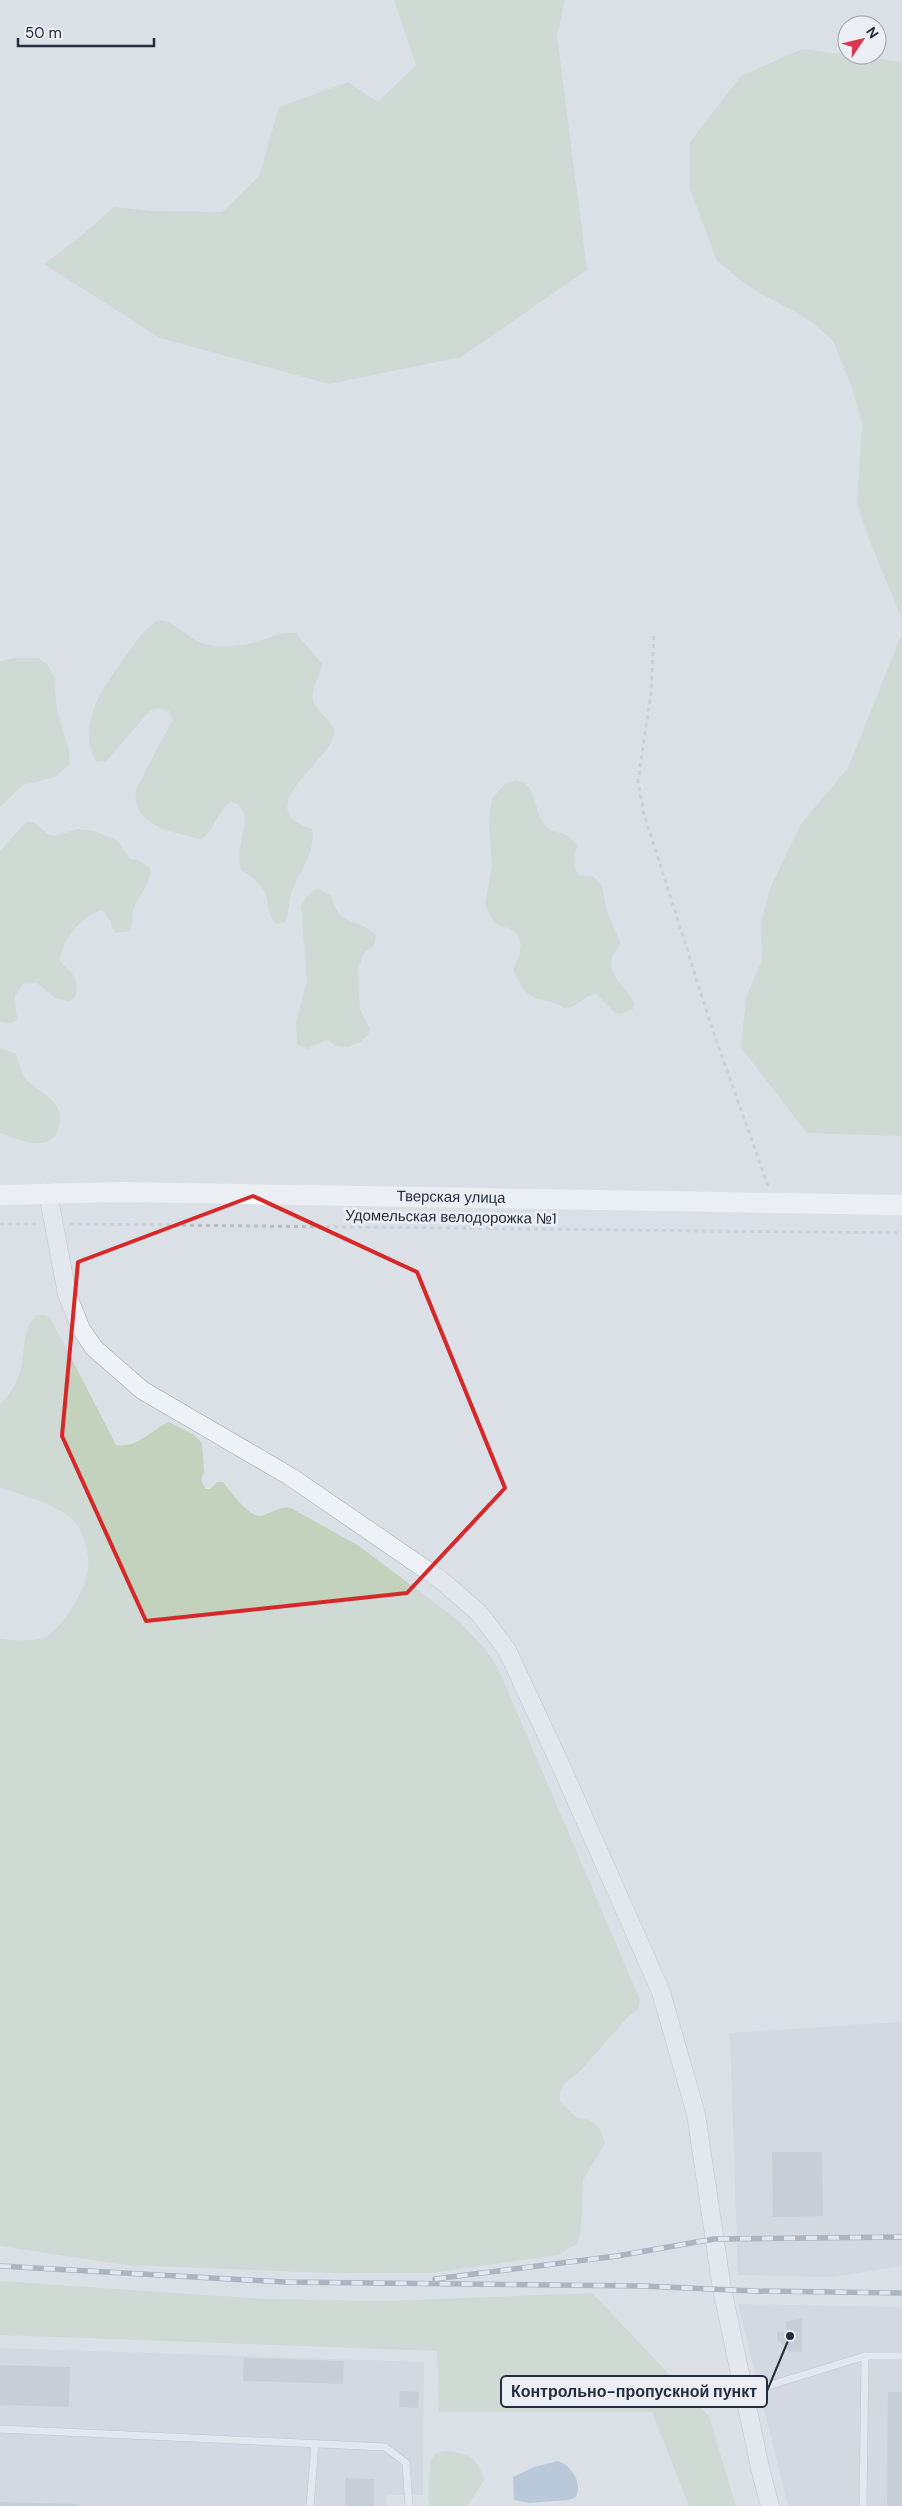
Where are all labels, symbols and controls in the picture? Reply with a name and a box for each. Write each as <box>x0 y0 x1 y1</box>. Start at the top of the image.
scale bar <box>18 15 154 47</box>
north arrow <box>837 15 887 65</box>
text: 50 m <box>25 23 62 43</box>
text: N <box>862 23 883 42</box>
street label: Тверская улица <box>396 1186 506 1208</box>
street label: Удомельская велодорожка №1 <box>345 1205 557 1229</box>
callout: Контрольно-пропускной пункт <box>501 2376 767 2407</box>
text: Контрольно-пропускной пункт <box>511 2381 757 2402</box>

